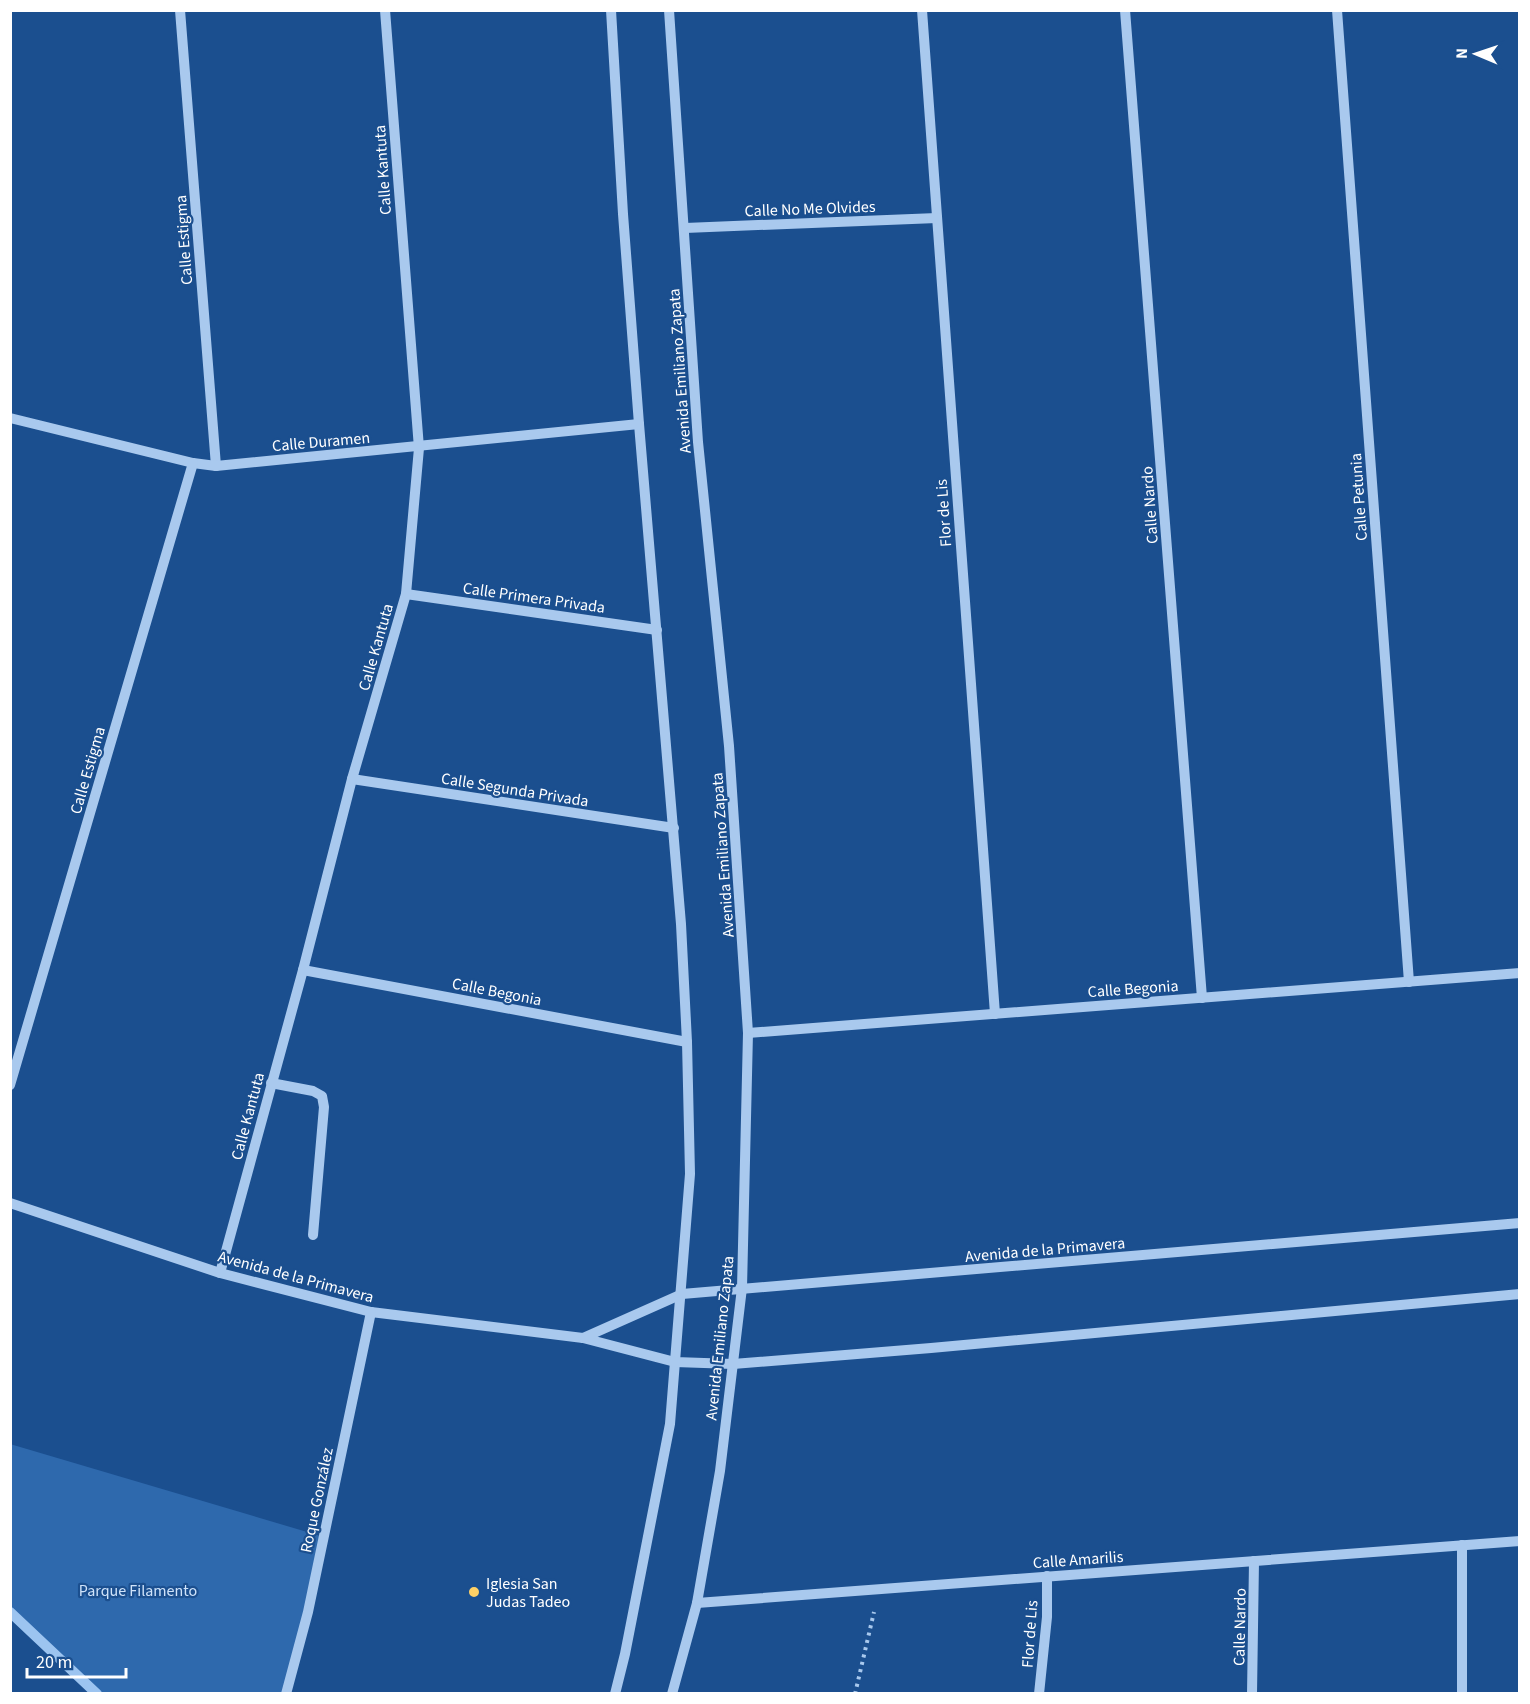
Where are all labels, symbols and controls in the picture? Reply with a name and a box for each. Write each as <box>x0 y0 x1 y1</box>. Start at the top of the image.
north arrow <box>1446 24 1506 84</box>
text: N <box>1451 48 1473 59</box>
street label: Calle Kantuta <box>369 124 397 216</box>
street label: Calle Estigma <box>170 194 198 286</box>
street label: Calle No Me Olvides <box>744 196 876 222</box>
street label: Avenida Emiliano Zapata <box>663 288 697 454</box>
street label: Calle Duramen <box>271 427 371 457</box>
street label: Calle Petunia <box>1345 452 1373 541</box>
street label: Calle Nardo <box>1136 465 1164 545</box>
street label: Flor de Lis <box>931 478 957 548</box>
street label: Calle Primera Privada <box>461 577 606 619</box>
street label: Calle Kantuta <box>353 601 399 693</box>
street label: Calle Estigma <box>65 724 111 817</box>
street label: Calle Segunda Privada <box>439 767 590 813</box>
street label: Avenida Emiliano Zapata <box>706 772 740 938</box>
street label: Calle Begonia <box>450 973 544 1011</box>
street label: Calle Begonia <box>1087 975 1179 1003</box>
street label: Calle Kantuta <box>226 1070 270 1162</box>
street label: Avenida de la Primavera <box>964 1232 1126 1268</box>
street label: Avenida de la Primavera <box>215 1246 376 1308</box>
street label: Avenida Emiliano Zapata <box>700 1255 740 1421</box>
street label: Roque González <box>295 1445 339 1555</box>
street label: Calle Amarilis <box>1032 1546 1124 1574</box>
place label: Iglesia San Judas Tadeo <box>486 1573 570 1613</box>
park label: Parque Filamento <box>79 1580 197 1602</box>
marker: Iglesia San Judas Tadeo <box>467 1585 481 1599</box>
street label: Calle Nardo <box>1228 1588 1252 1666</box>
street label: Flor de Lis <box>1017 1599 1043 1669</box>
scale bar <box>27 1641 126 1679</box>
text: 20 m <box>36 1650 72 1675</box>

